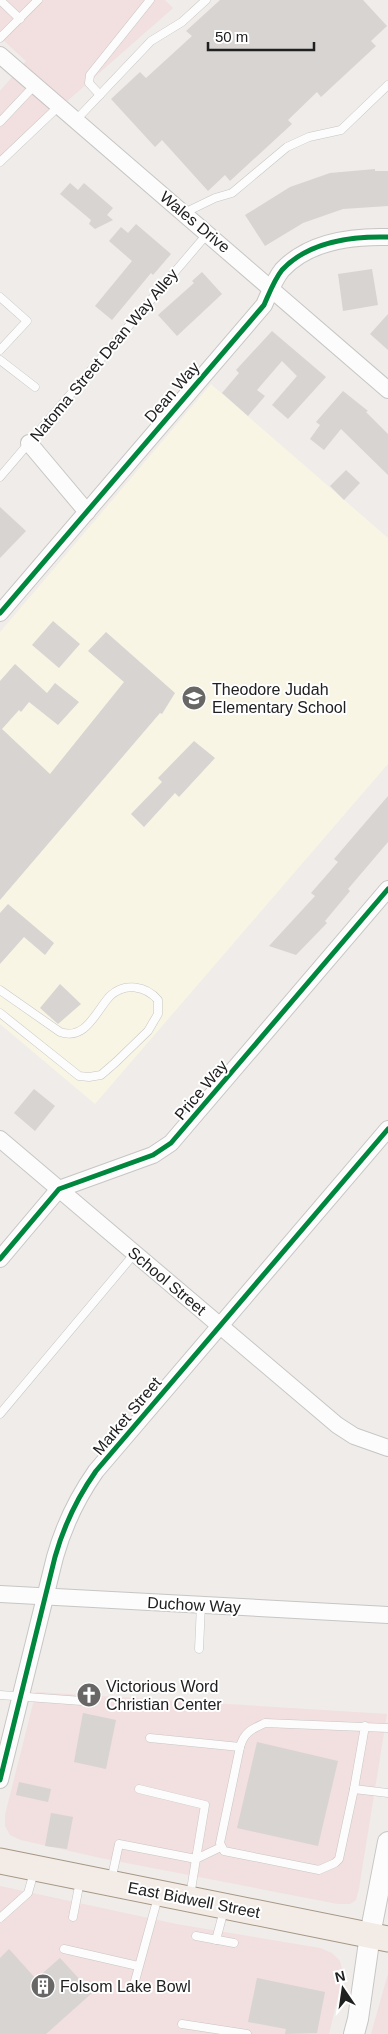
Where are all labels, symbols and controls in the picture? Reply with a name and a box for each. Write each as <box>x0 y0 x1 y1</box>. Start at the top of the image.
scale bar <box>208 20 314 52</box>
text: 50 m <box>215 28 248 45</box>
street label: Wales Drive <box>157 188 233 256</box>
street label: Natoma Street Dean Way Alley <box>26 264 182 446</box>
street label: Dean Way <box>140 358 204 426</box>
place label: Theodore Judah Elementary School <box>212 681 346 716</box>
school or university icon: Theodore Judah Elementary School <box>181 685 207 711</box>
street label: Price Way <box>171 1057 231 1123</box>
street label: School Street <box>125 1244 210 1319</box>
street label: Market Street <box>90 1373 165 1458</box>
street label: Duchow Way <box>147 1594 241 1616</box>
place label: Victorious Word Christian Center <box>106 1678 222 1713</box>
church icon: Victorious Word Christian Center <box>76 1682 102 1708</box>
street label: East Bidwell Street <box>126 1879 262 1921</box>
north arrow <box>318 1964 368 2014</box>
text: N <box>333 1967 347 1985</box>
building icon: Folsom Lake Bowl <box>30 1973 56 1999</box>
place label: Folsom Lake Bowl <box>60 1978 191 1995</box>

